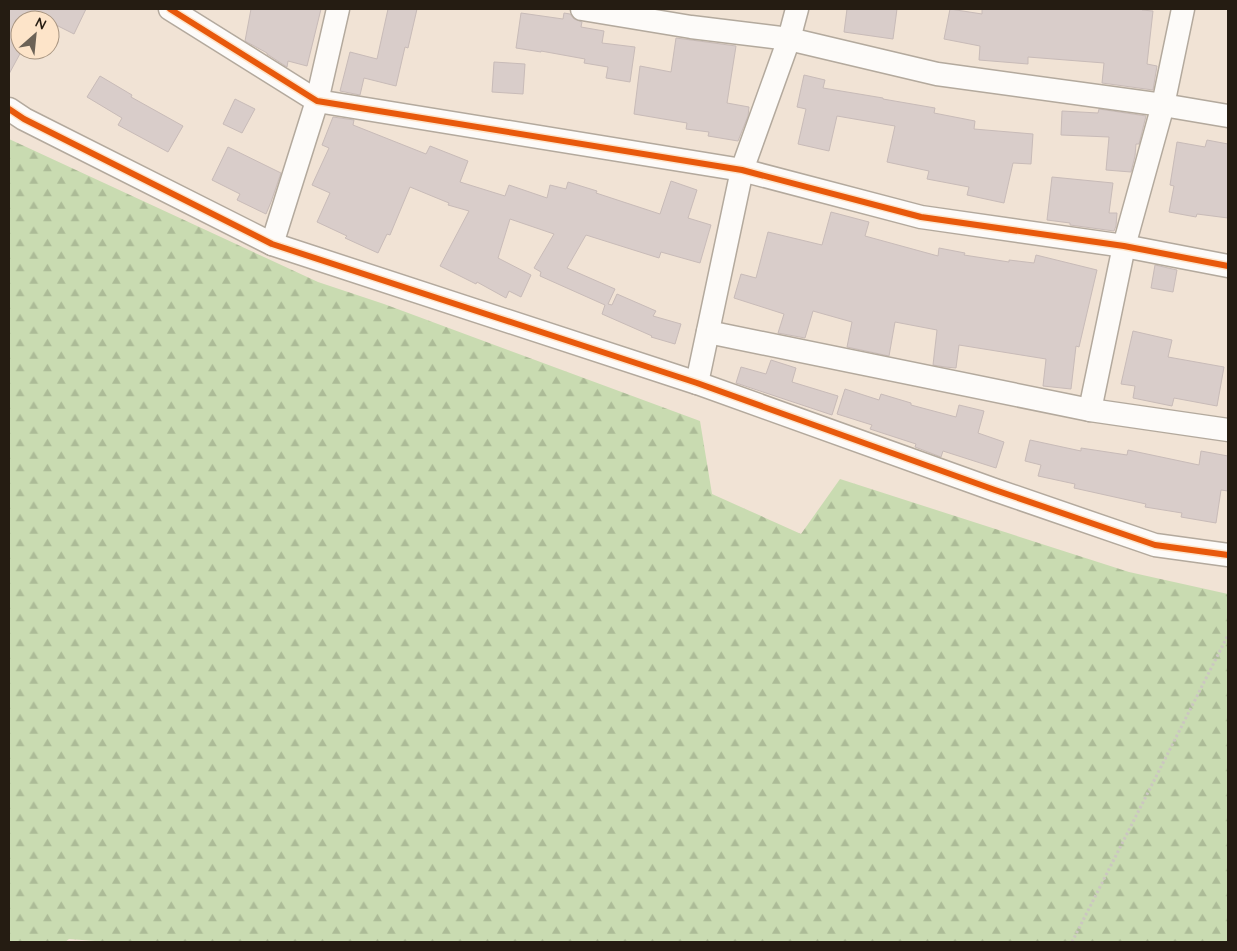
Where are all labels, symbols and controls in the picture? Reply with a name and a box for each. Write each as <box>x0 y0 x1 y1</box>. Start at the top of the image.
north arrow <box>10 10 60 60</box>
text: N <box>32 13 50 34</box>

